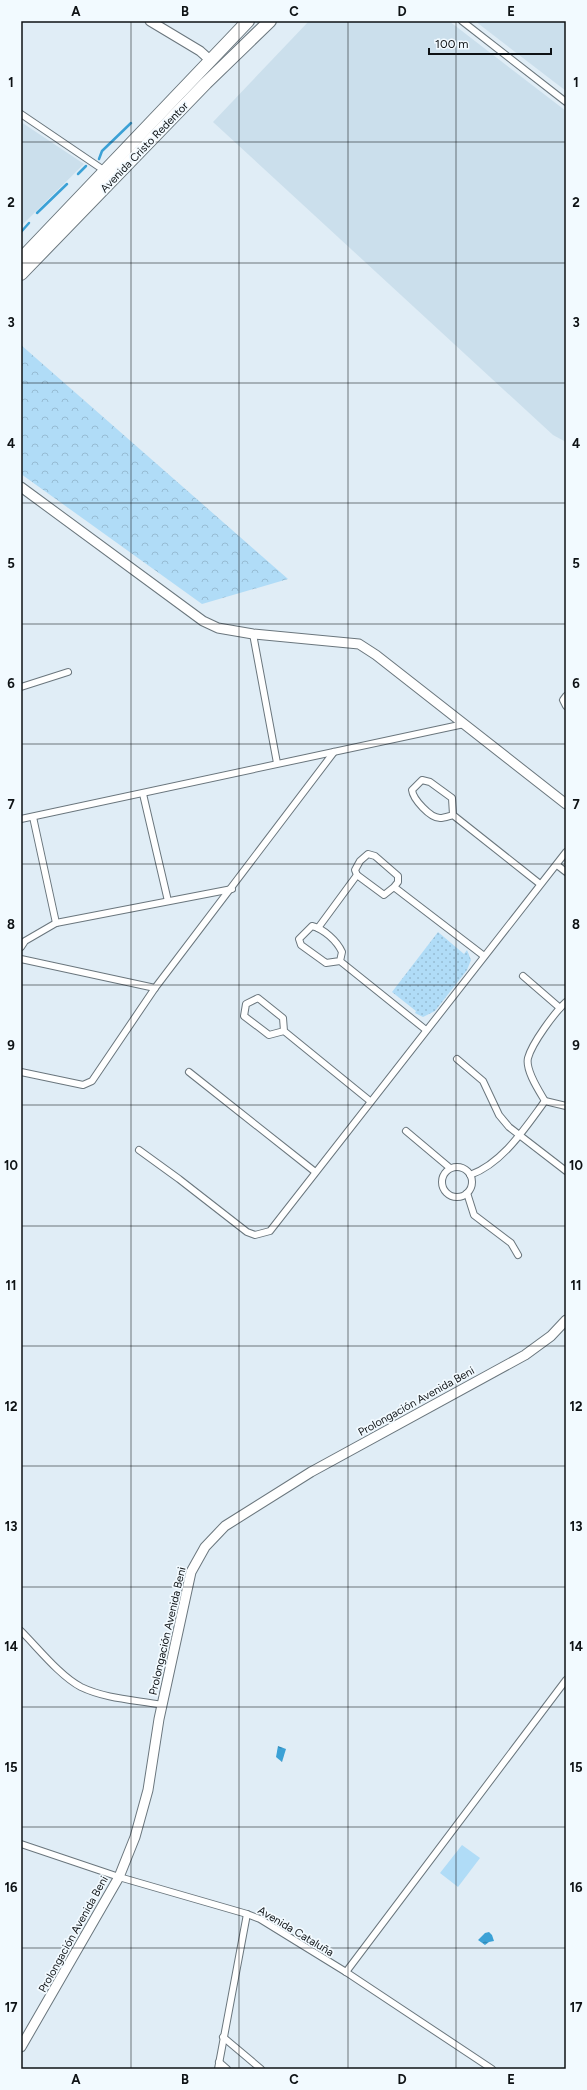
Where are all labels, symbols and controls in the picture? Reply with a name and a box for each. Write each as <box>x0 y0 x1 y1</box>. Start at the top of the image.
text: A <box>71 4 81 19</box>
text: B <box>181 4 189 19</box>
text: C <box>289 4 299 19</box>
text: D <box>397 4 407 19</box>
text: E <box>507 4 515 19</box>
scale bar <box>429 30 551 56</box>
text: 100 m <box>435 37 469 51</box>
text: 1 <box>8 75 14 90</box>
text: 1 <box>573 75 579 90</box>
street label: Avenida Cristo Redentor <box>98 99 191 195</box>
text: 2 <box>7 195 15 210</box>
text: 2 <box>572 195 580 210</box>
text: 3 <box>7 315 15 330</box>
text: 3 <box>572 315 580 330</box>
text: 4 <box>7 436 15 451</box>
text: 4 <box>572 436 580 451</box>
text: 5 <box>7 556 15 571</box>
text: 5 <box>572 556 580 571</box>
text: 6 <box>7 676 15 691</box>
text: 6 <box>572 676 580 691</box>
text: 7 <box>7 797 15 812</box>
text: 7 <box>572 797 580 812</box>
text: 8 <box>7 917 15 932</box>
text: 8 <box>572 917 580 932</box>
text: 9 <box>7 1038 15 1053</box>
text: 9 <box>572 1038 580 1053</box>
text: 10 <box>4 1158 18 1173</box>
text: 10 <box>569 1158 583 1173</box>
text: 11 <box>6 1278 16 1293</box>
text: 11 <box>571 1278 581 1293</box>
street label: Prolongación Avenida Beni <box>356 1364 477 1439</box>
text: 12 <box>4 1399 18 1414</box>
text: 12 <box>569 1399 583 1414</box>
text: 13 <box>5 1519 17 1534</box>
text: 13 <box>570 1519 582 1534</box>
street label: Prolongación Avenida Beni <box>146 1566 189 1696</box>
text: 14 <box>4 1639 18 1654</box>
text: 14 <box>569 1639 583 1654</box>
text: 15 <box>4 1760 18 1775</box>
text: 15 <box>569 1760 583 1775</box>
street label: Prolongación Avenida Beni <box>36 1874 111 1995</box>
text: 16 <box>4 1880 18 1895</box>
text: 16 <box>569 1880 583 1895</box>
street label: Avenida Cataluña <box>256 1904 336 1959</box>
text: 17 <box>5 2000 17 2015</box>
text: 17 <box>570 2000 582 2015</box>
text: A <box>71 2072 81 2087</box>
text: B <box>181 2072 189 2087</box>
text: C <box>289 2072 299 2087</box>
text: D <box>397 2072 407 2087</box>
text: E <box>507 2072 515 2087</box>

